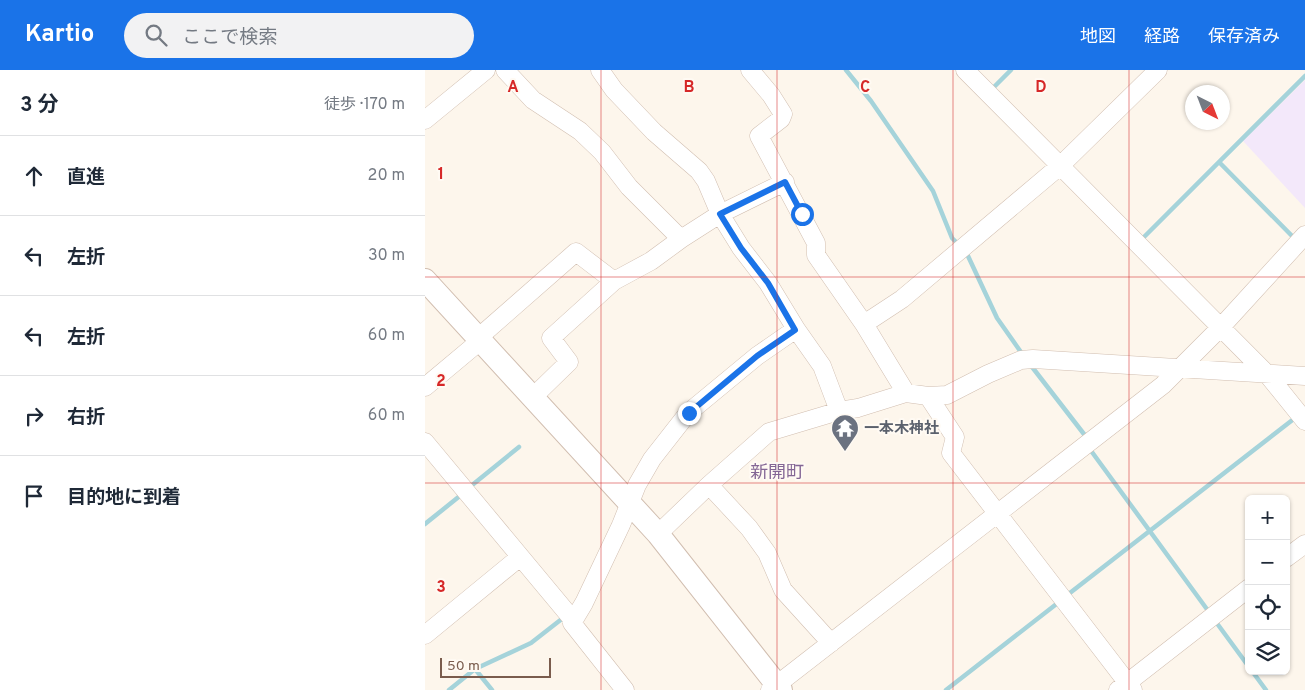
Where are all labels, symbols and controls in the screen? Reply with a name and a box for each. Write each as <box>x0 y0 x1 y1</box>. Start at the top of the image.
search box <box>124 13 474 58</box>
text: Kartio <box>25 20 94 50</box>
icon: search <box>142 21 170 49</box>
text: ここで検索 <box>182 26 277 50</box>
text: 地図 <box>1080 26 1116 49</box>
text: 経路 <box>1144 26 1180 49</box>
text: 保存済み <box>1208 26 1280 49</box>
text: A <box>507 78 519 98</box>
text: B <box>683 78 695 98</box>
text: C <box>860 78 870 98</box>
text: D <box>1035 78 1047 98</box>
north arrow <box>1185 85 1230 130</box>
text: 3 分 <box>20 92 59 119</box>
text: 徒歩 · 170 m <box>324 95 405 115</box>
icon: ahead <box>20 162 48 190</box>
text: 1 <box>438 165 444 185</box>
text: 直進 <box>67 166 105 190</box>
text: 20 m <box>368 166 405 186</box>
route start <box>791 203 814 226</box>
icon: left <box>20 242 48 270</box>
text: 左折 <box>67 246 105 270</box>
text: 30 m <box>368 246 405 266</box>
icon: left <box>20 322 48 350</box>
text: 左折 <box>67 326 105 350</box>
text: 60 m <box>368 326 405 346</box>
text: 2 <box>436 372 446 392</box>
icon: right <box>20 402 48 430</box>
route end <box>678 402 701 425</box>
text: 右折 <box>67 406 105 430</box>
text: 60 m <box>368 406 405 426</box>
temple icon: 一本木神社 <box>830 413 860 452</box>
place label: 一本木神社 <box>864 419 939 439</box>
district label: 新開町 <box>750 462 804 485</box>
icon: arrive <box>20 482 48 510</box>
text: 目的地に到着 <box>67 486 181 510</box>
map controls <box>1245 495 1290 675</box>
button: + <box>1245 495 1290 540</box>
button: − <box>1245 540 1290 585</box>
text: 3 <box>436 578 446 598</box>
button: locate <box>1245 585 1290 630</box>
button: layers <box>1245 630 1290 675</box>
scale bar <box>440 655 551 678</box>
text: 50 m <box>447 658 480 675</box>

